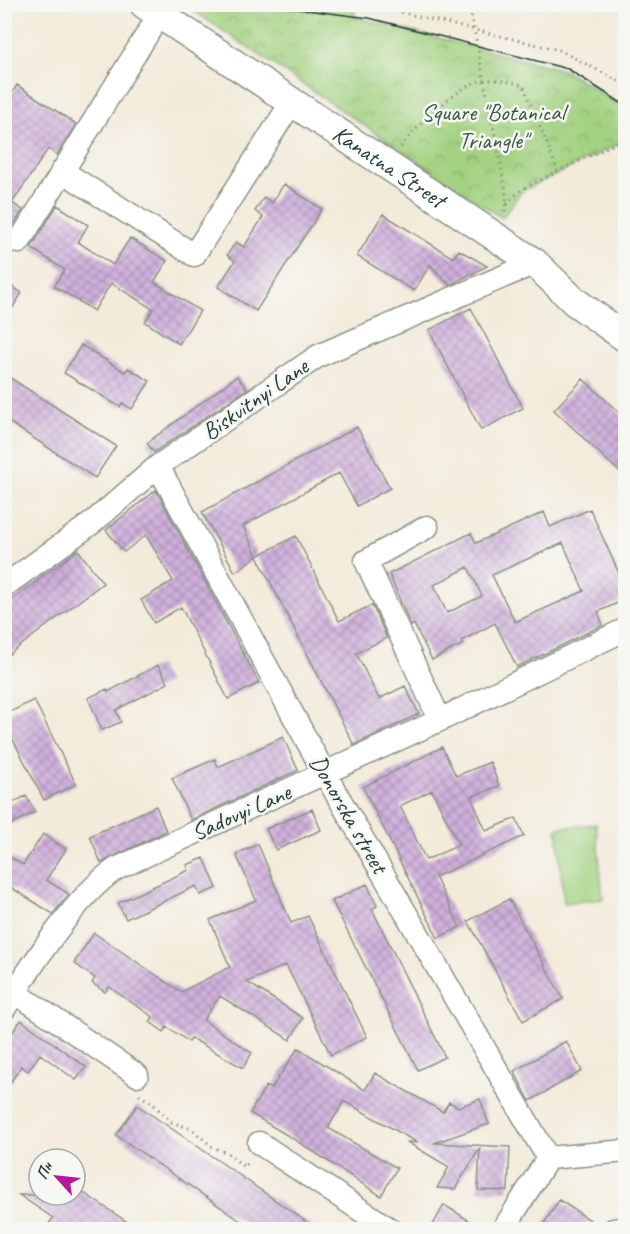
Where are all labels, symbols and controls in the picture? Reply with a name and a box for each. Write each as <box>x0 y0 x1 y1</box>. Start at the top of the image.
park label: Square "Botanical Triangle" <box>421 97 569 155</box>
street label: Kanatna Street <box>327 118 454 216</box>
street label: Biskvitnyi Lane <box>196 350 316 447</box>
street label: Donorska street <box>303 750 396 880</box>
street label: Sadovyi Lane <box>187 776 297 847</box>
north arrow <box>27 1147 87 1207</box>
text: Пн <box>32 1158 58 1183</box>

